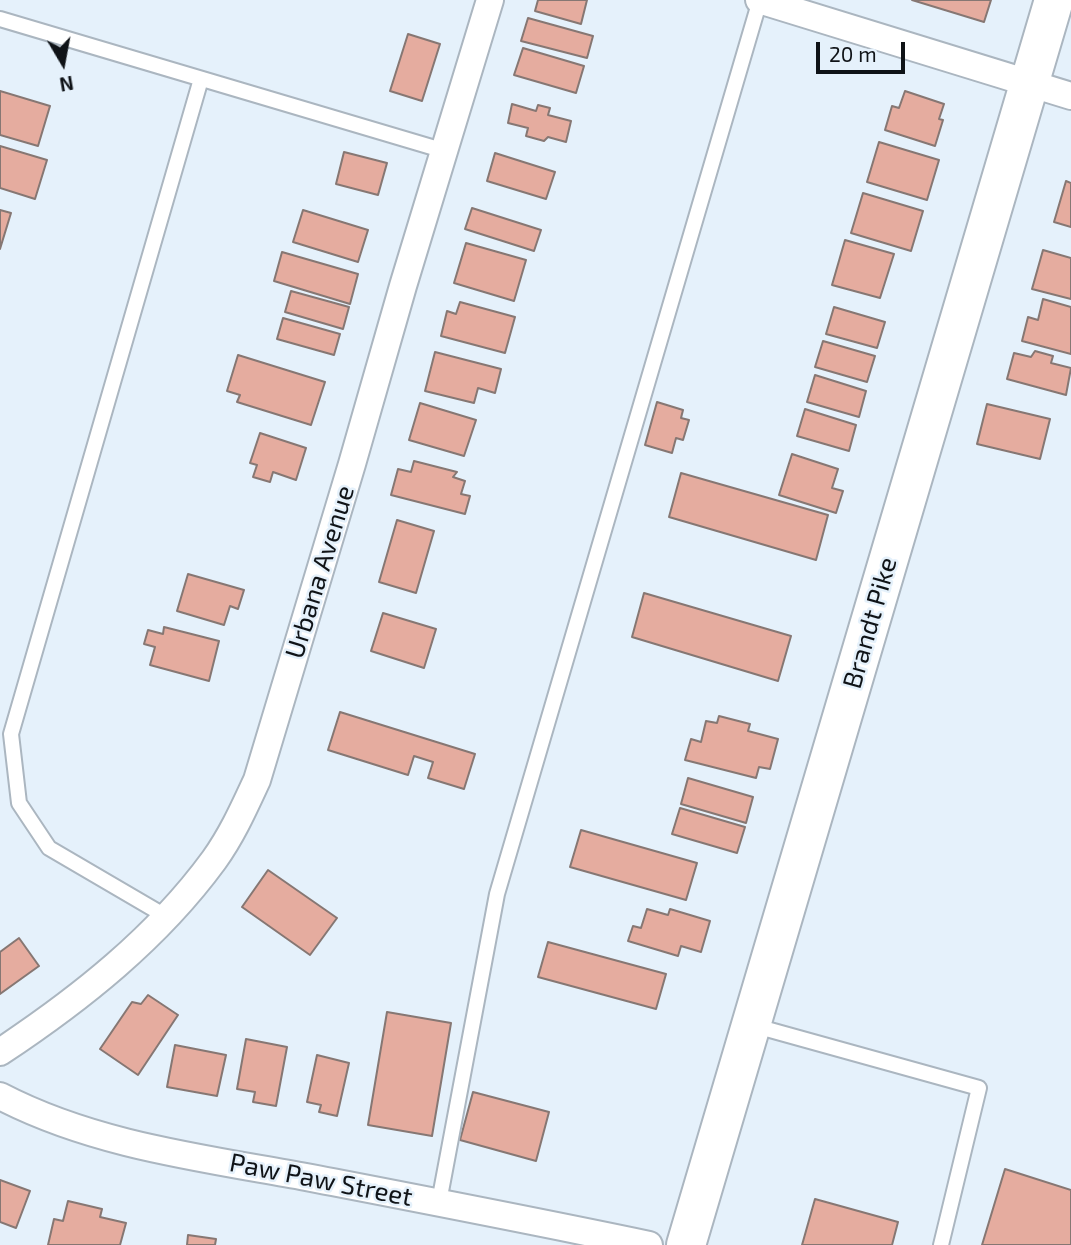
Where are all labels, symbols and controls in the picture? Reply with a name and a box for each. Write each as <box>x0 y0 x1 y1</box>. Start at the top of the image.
north arrow <box>28 28 98 98</box>
scale bar <box>819 28 908 72</box>
text: 20 m <box>829 41 877 66</box>
text: N <box>58 72 75 97</box>
street label: Urbana Avenue <box>279 482 361 662</box>
street label: Brandt Pike <box>836 554 904 692</box>
street label: Paw Paw Street <box>227 1147 415 1213</box>

